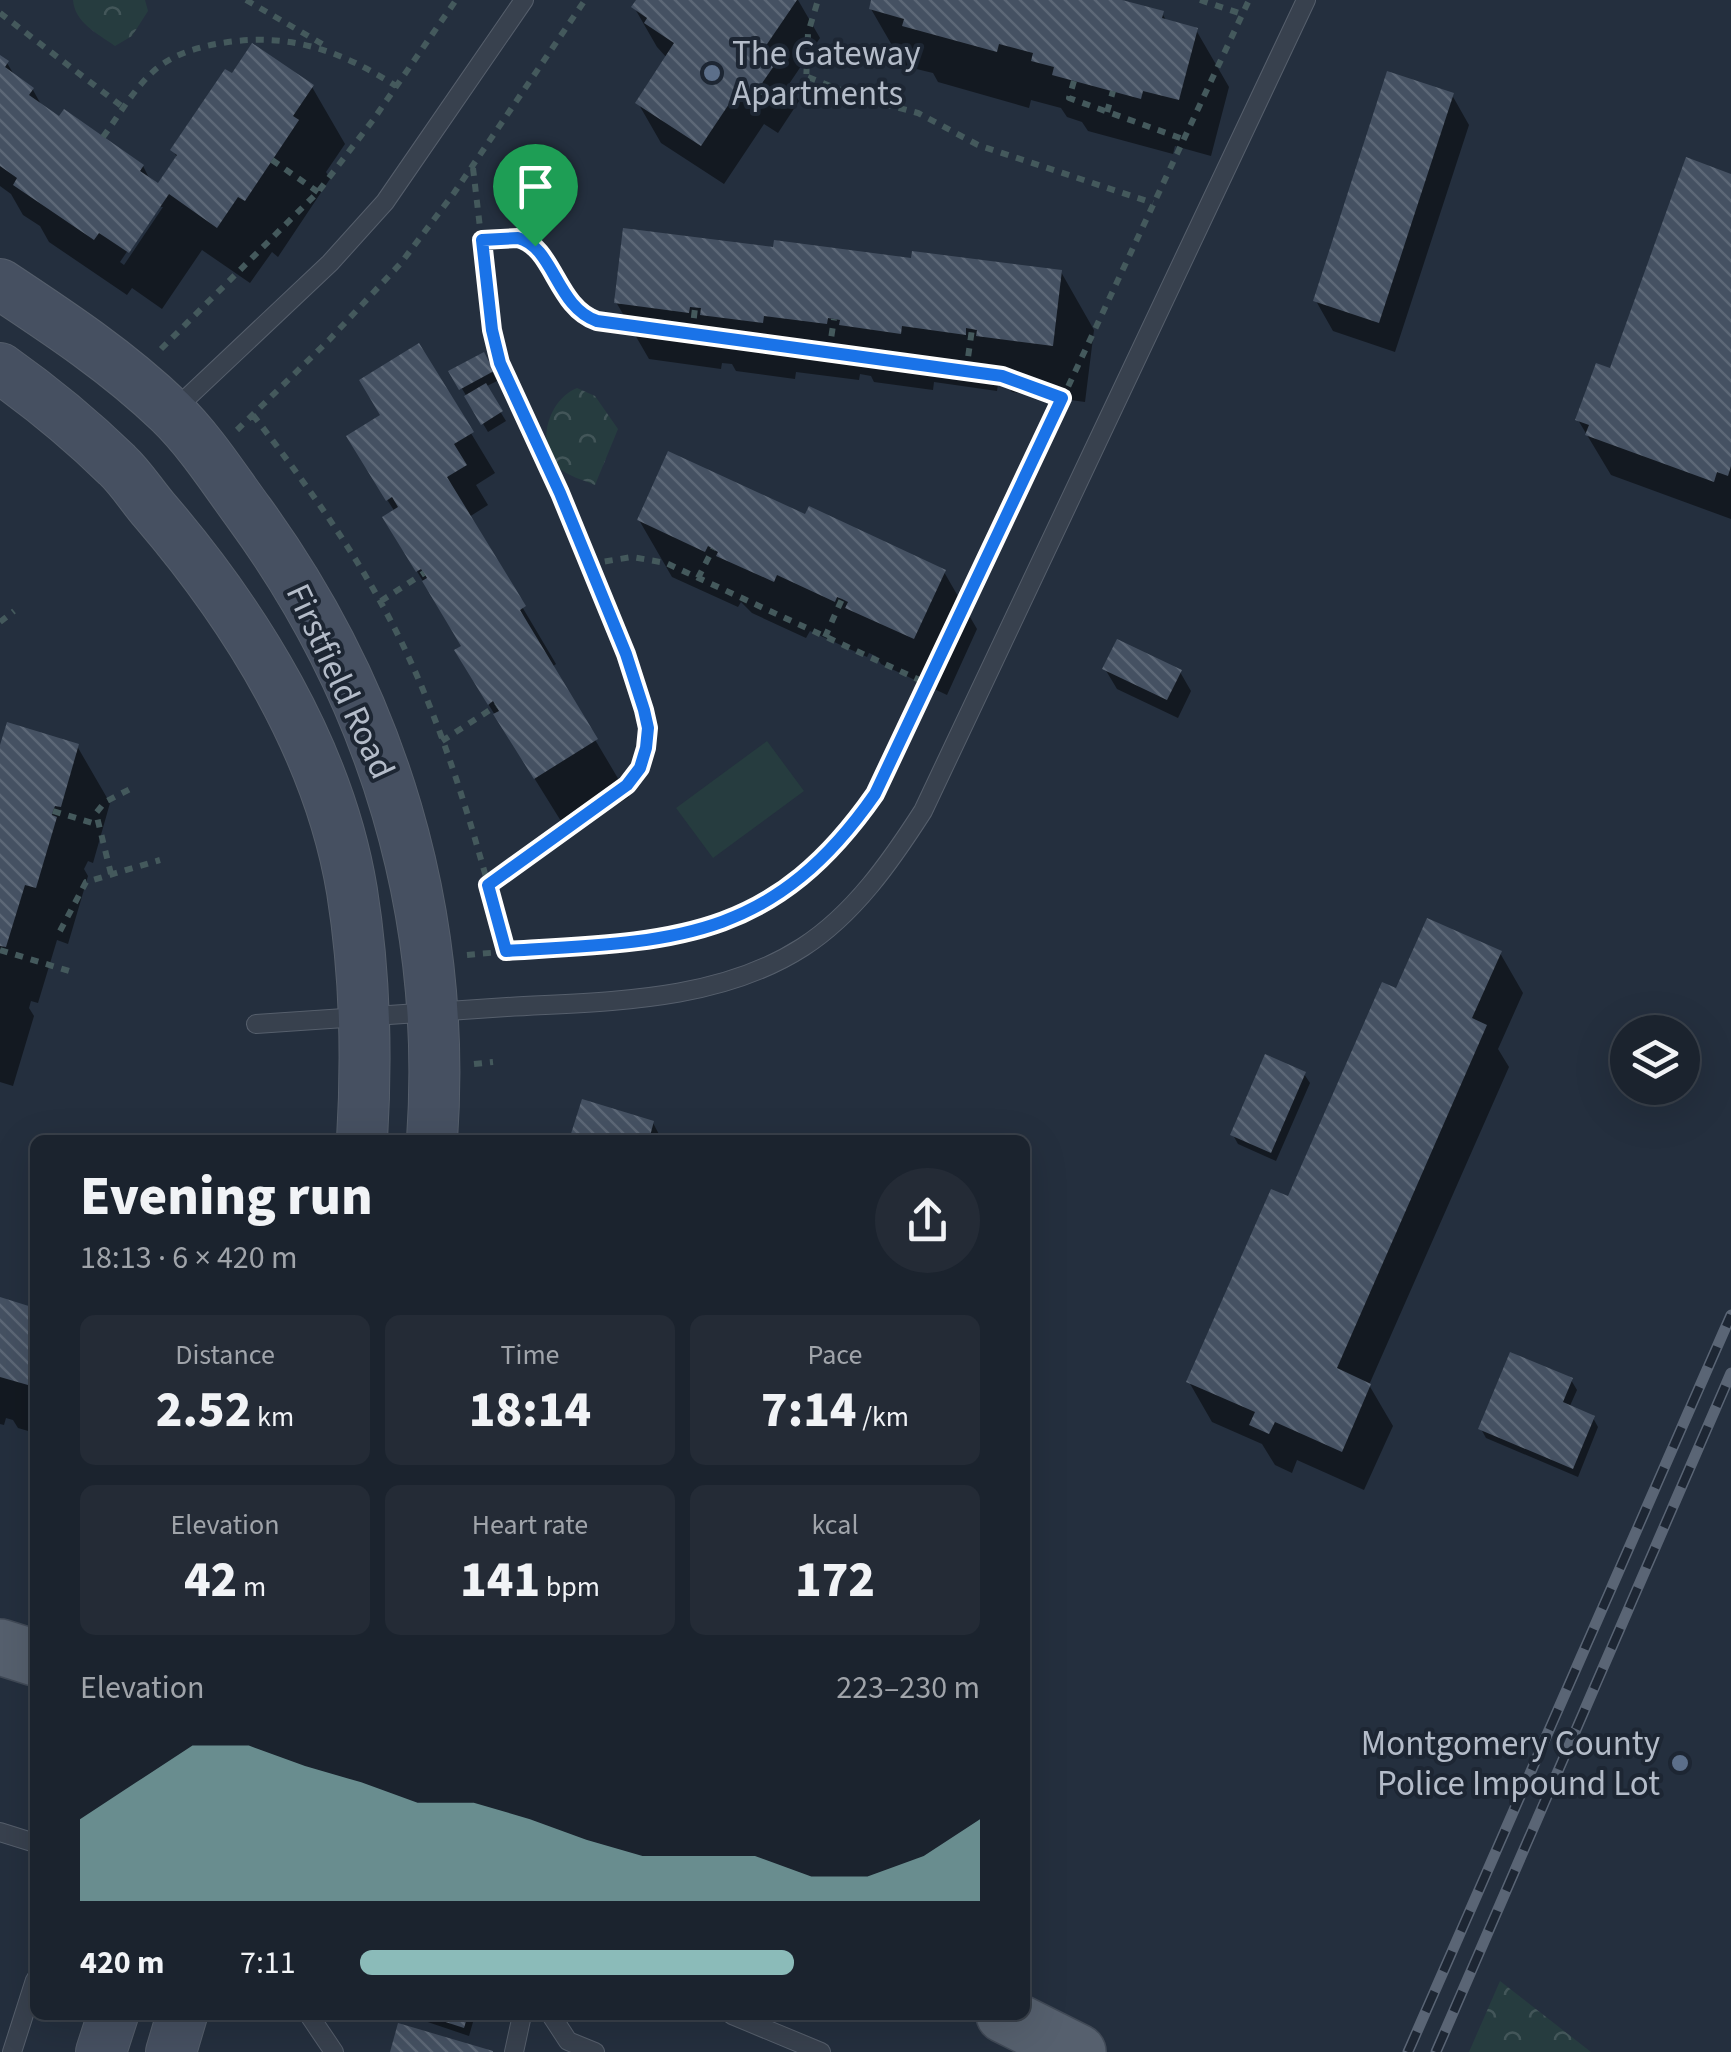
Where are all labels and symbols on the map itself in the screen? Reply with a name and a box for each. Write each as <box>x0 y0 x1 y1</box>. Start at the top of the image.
place label: The Gateway Apartments <box>732 29 921 119</box>
marker: The Gateway Apartments <box>701 62 723 84</box>
pin <box>493 144 578 247</box>
street label: Firstfield Road <box>273 576 407 787</box>
place label: Montgomery County Police Impound Lot <box>1361 1719 1660 1809</box>
marker: Montgomery County Police Impound Lot <box>1669 1752 1691 1774</box>

